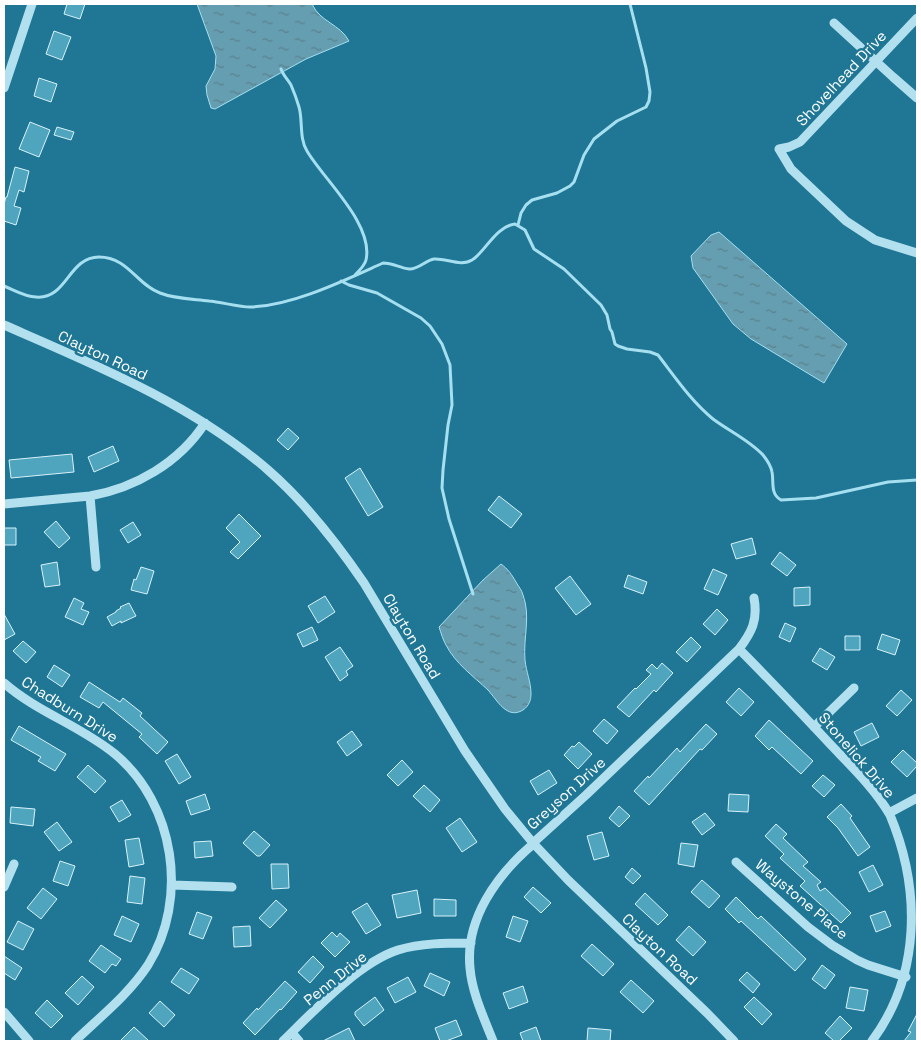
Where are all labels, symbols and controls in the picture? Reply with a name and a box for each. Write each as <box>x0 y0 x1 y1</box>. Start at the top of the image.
street label: Shovelhead Drive <box>792 26 890 130</box>
street label: Clayton Road <box>55 326 151 384</box>
street label: Clayton Road <box>379 590 445 682</box>
street label: Chadburn Drive <box>18 672 122 746</box>
street label: Stonelick Drive <box>815 708 899 802</box>
street label: Greyson Drive <box>523 753 609 833</box>
street label: Waystone Place <box>752 855 852 943</box>
street label: Clayton Road <box>618 909 702 989</box>
street label: Penn Drive <box>300 947 371 1009</box>

